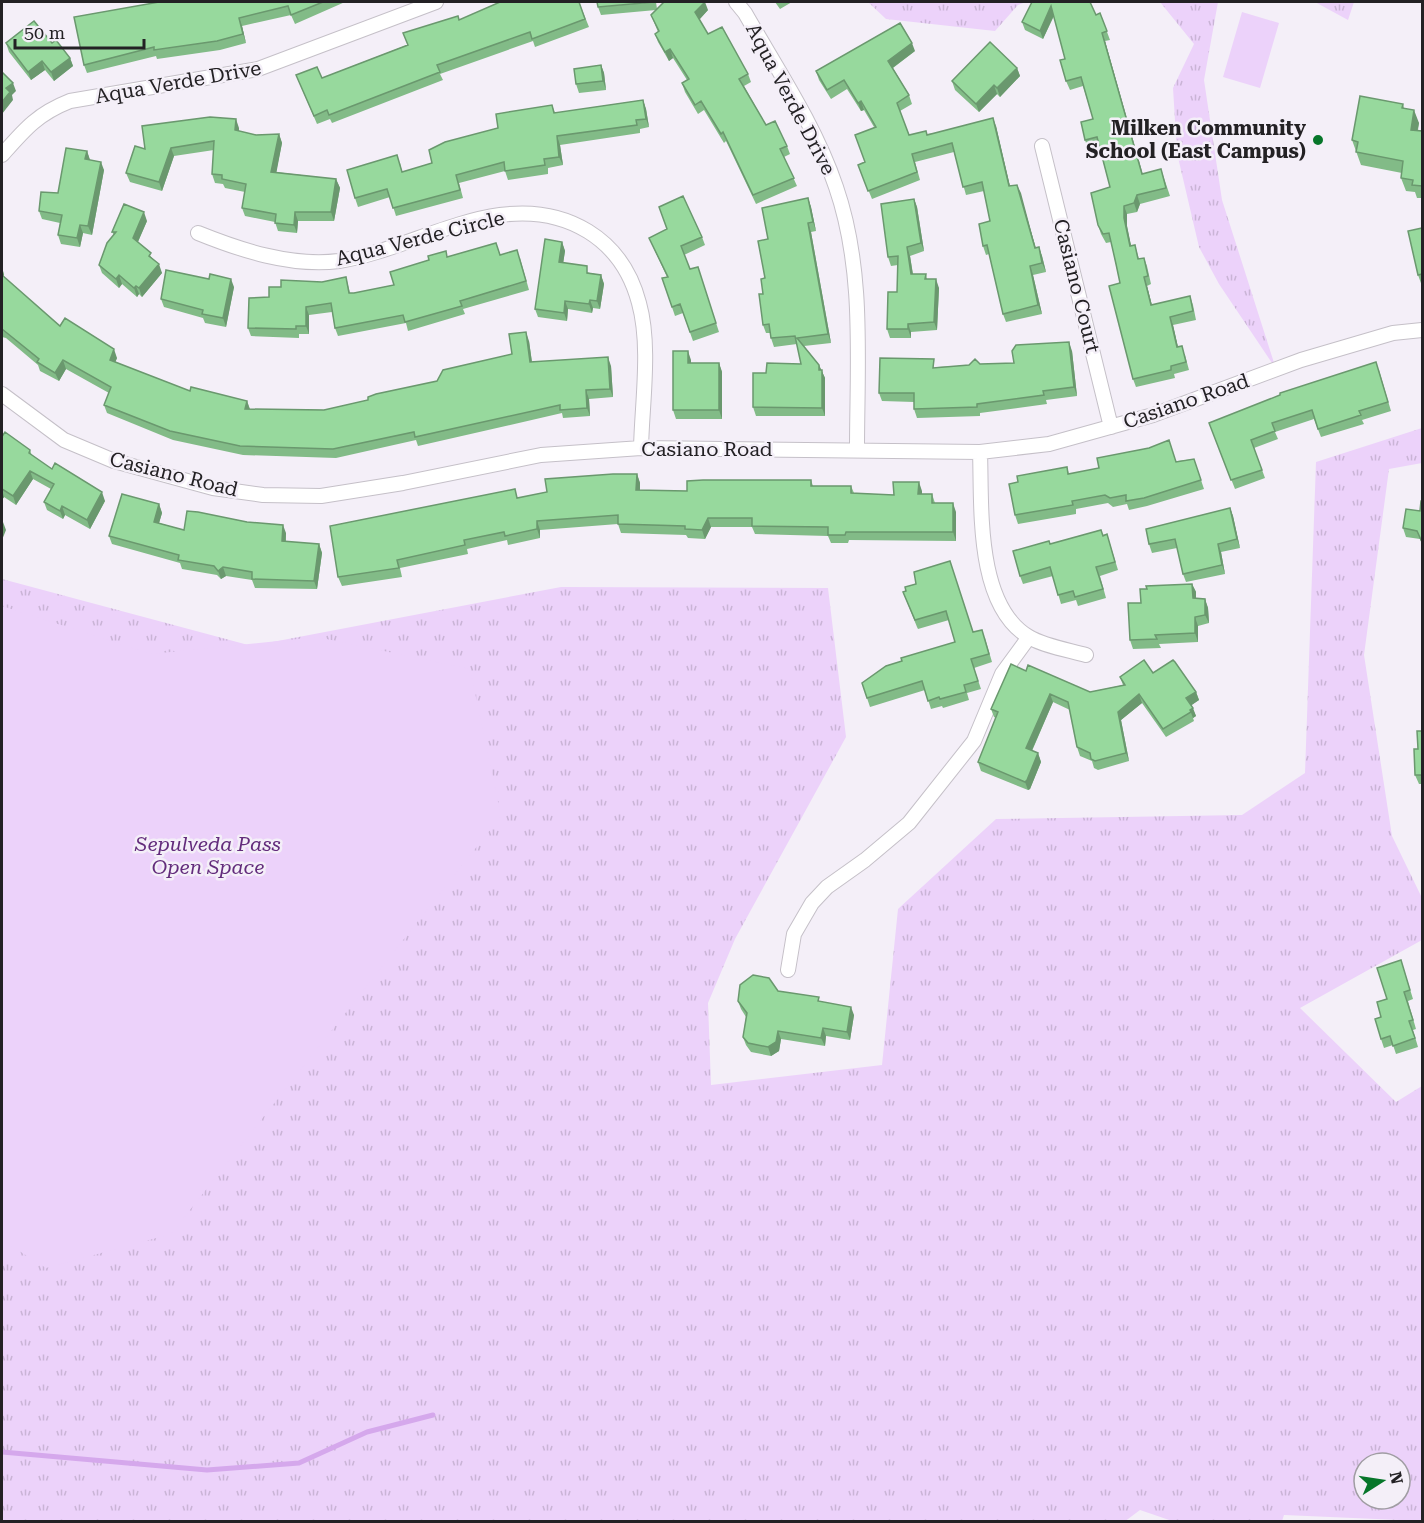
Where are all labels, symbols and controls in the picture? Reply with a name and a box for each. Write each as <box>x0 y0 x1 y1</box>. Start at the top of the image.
scale bar <box>15 12 144 50</box>
street label: Aqua Verde Drive <box>741 19 841 179</box>
text: 50 m <box>24 22 65 43</box>
street label: Aqua Verde Drive <box>93 56 263 108</box>
place label: Milken Community School (East Campus) <box>1086 116 1306 163</box>
marker: Milken Community School (East Campus) <box>1311 133 1325 147</box>
street label: Aqua Verde Circle <box>333 205 507 271</box>
street label: Casiano Court <box>1049 216 1105 356</box>
street label: Casiano Road <box>1120 368 1252 434</box>
street label: Casiano Road <box>641 437 773 461</box>
street label: Casiano Road <box>107 446 241 502</box>
park label: Sepulveda Pass Open Space <box>134 832 281 879</box>
north arrow <box>1352 1451 1412 1511</box>
text: N <box>1386 1470 1407 1486</box>

